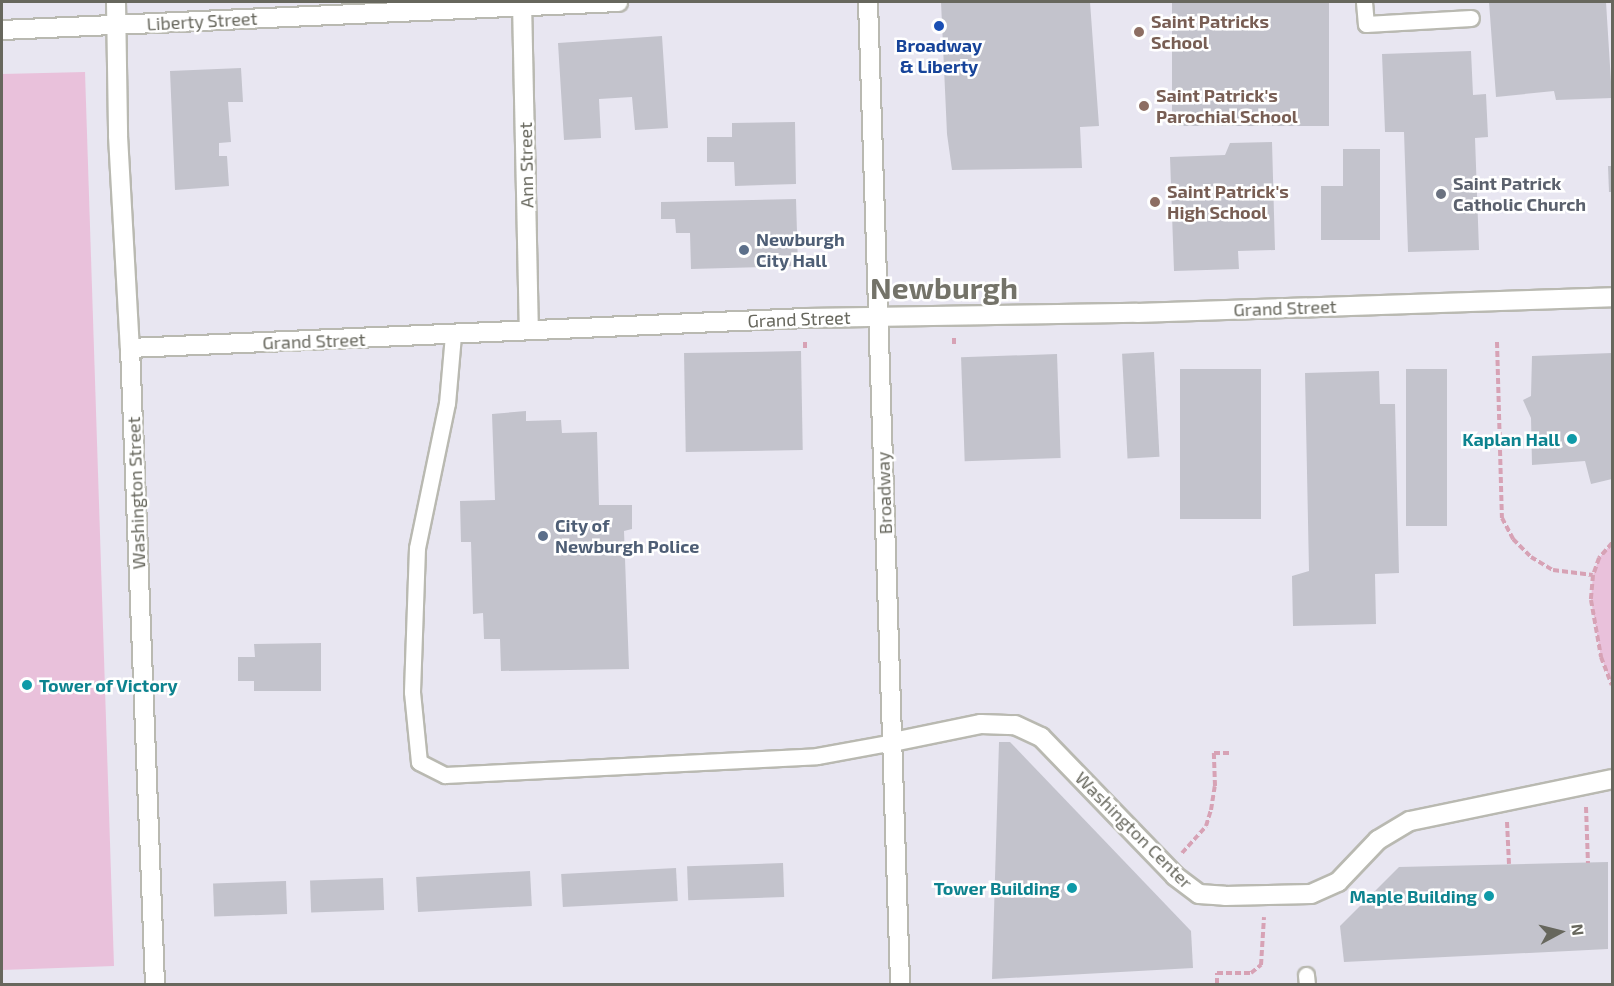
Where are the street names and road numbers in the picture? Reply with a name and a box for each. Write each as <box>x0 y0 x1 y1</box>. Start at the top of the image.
street label: Liberty Street <box>146 7 258 35</box>
street label: Ann Street <box>514 122 538 208</box>
street label: Grand Street <box>1233 295 1337 321</box>
street label: Grand Street <box>747 306 851 332</box>
street label: Grand Street <box>262 328 366 354</box>
street label: Washington Street <box>123 416 149 570</box>
street label: Broadway <box>872 451 896 535</box>
street label: Washington Center <box>1071 767 1197 893</box>

